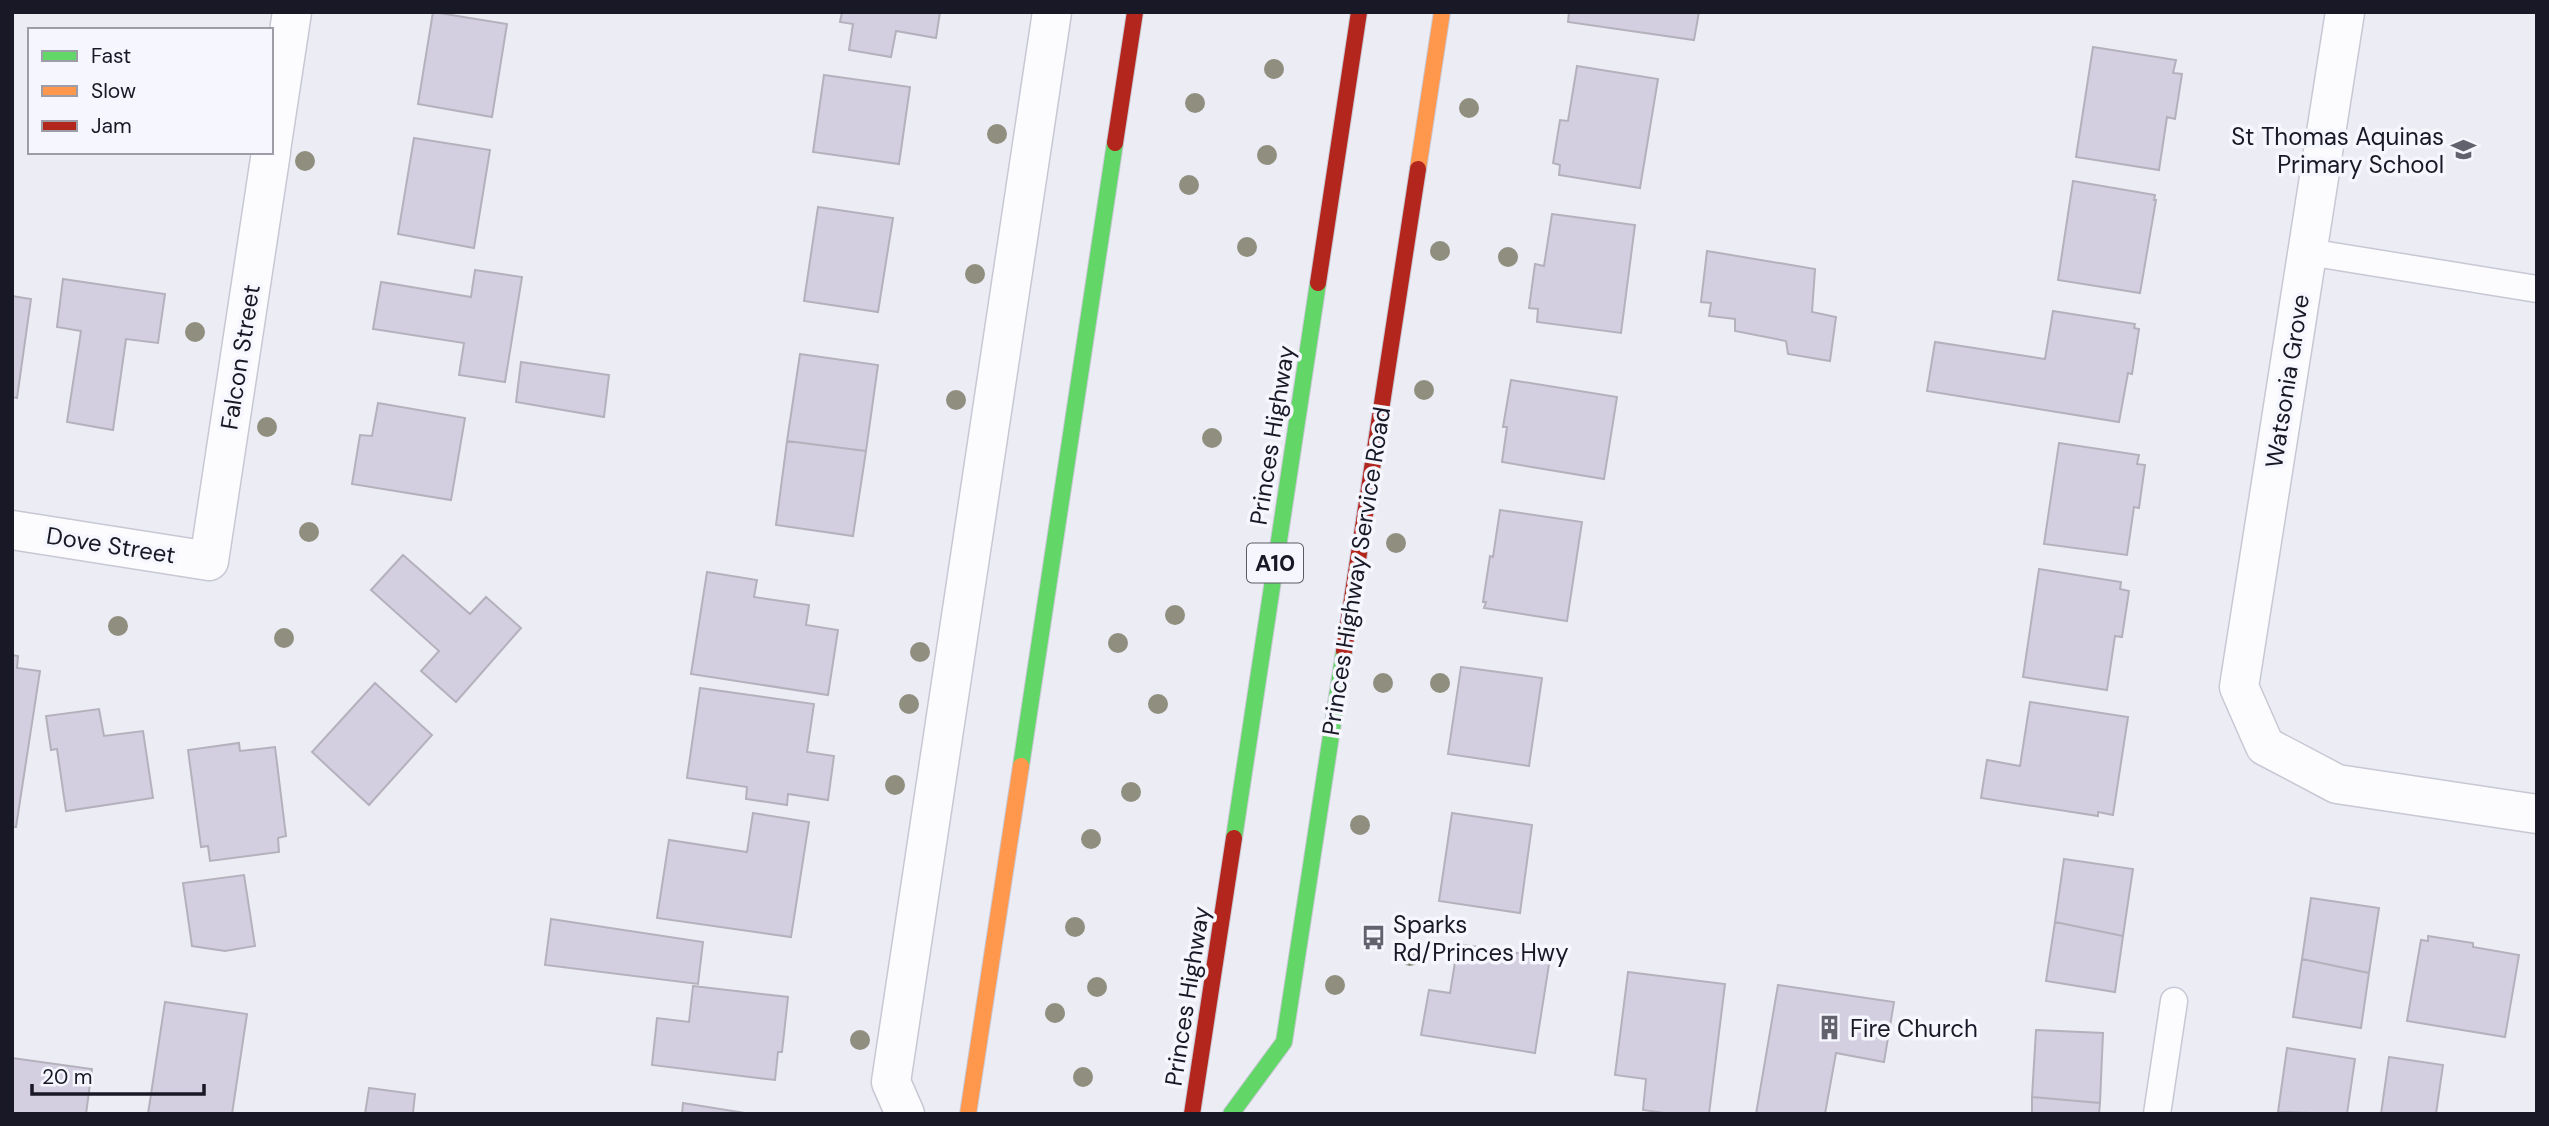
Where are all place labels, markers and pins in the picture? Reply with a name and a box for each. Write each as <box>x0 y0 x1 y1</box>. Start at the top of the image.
place label: St Thomas Aquinas Primary School <box>2231 121 2444 180</box>
school or university icon: St Thomas Aquinas Primary School <box>2450 136 2478 164</box>
place label: Sparks Rd/Princes Hwy <box>1393 909 1569 968</box>
bus stop icon: Sparks Rd/Princes Hwy <box>1359 924 1387 952</box>
place label: Fire Church <box>1850 1013 1978 1044</box>
building icon: Fire Church <box>1816 1014 1844 1042</box>

